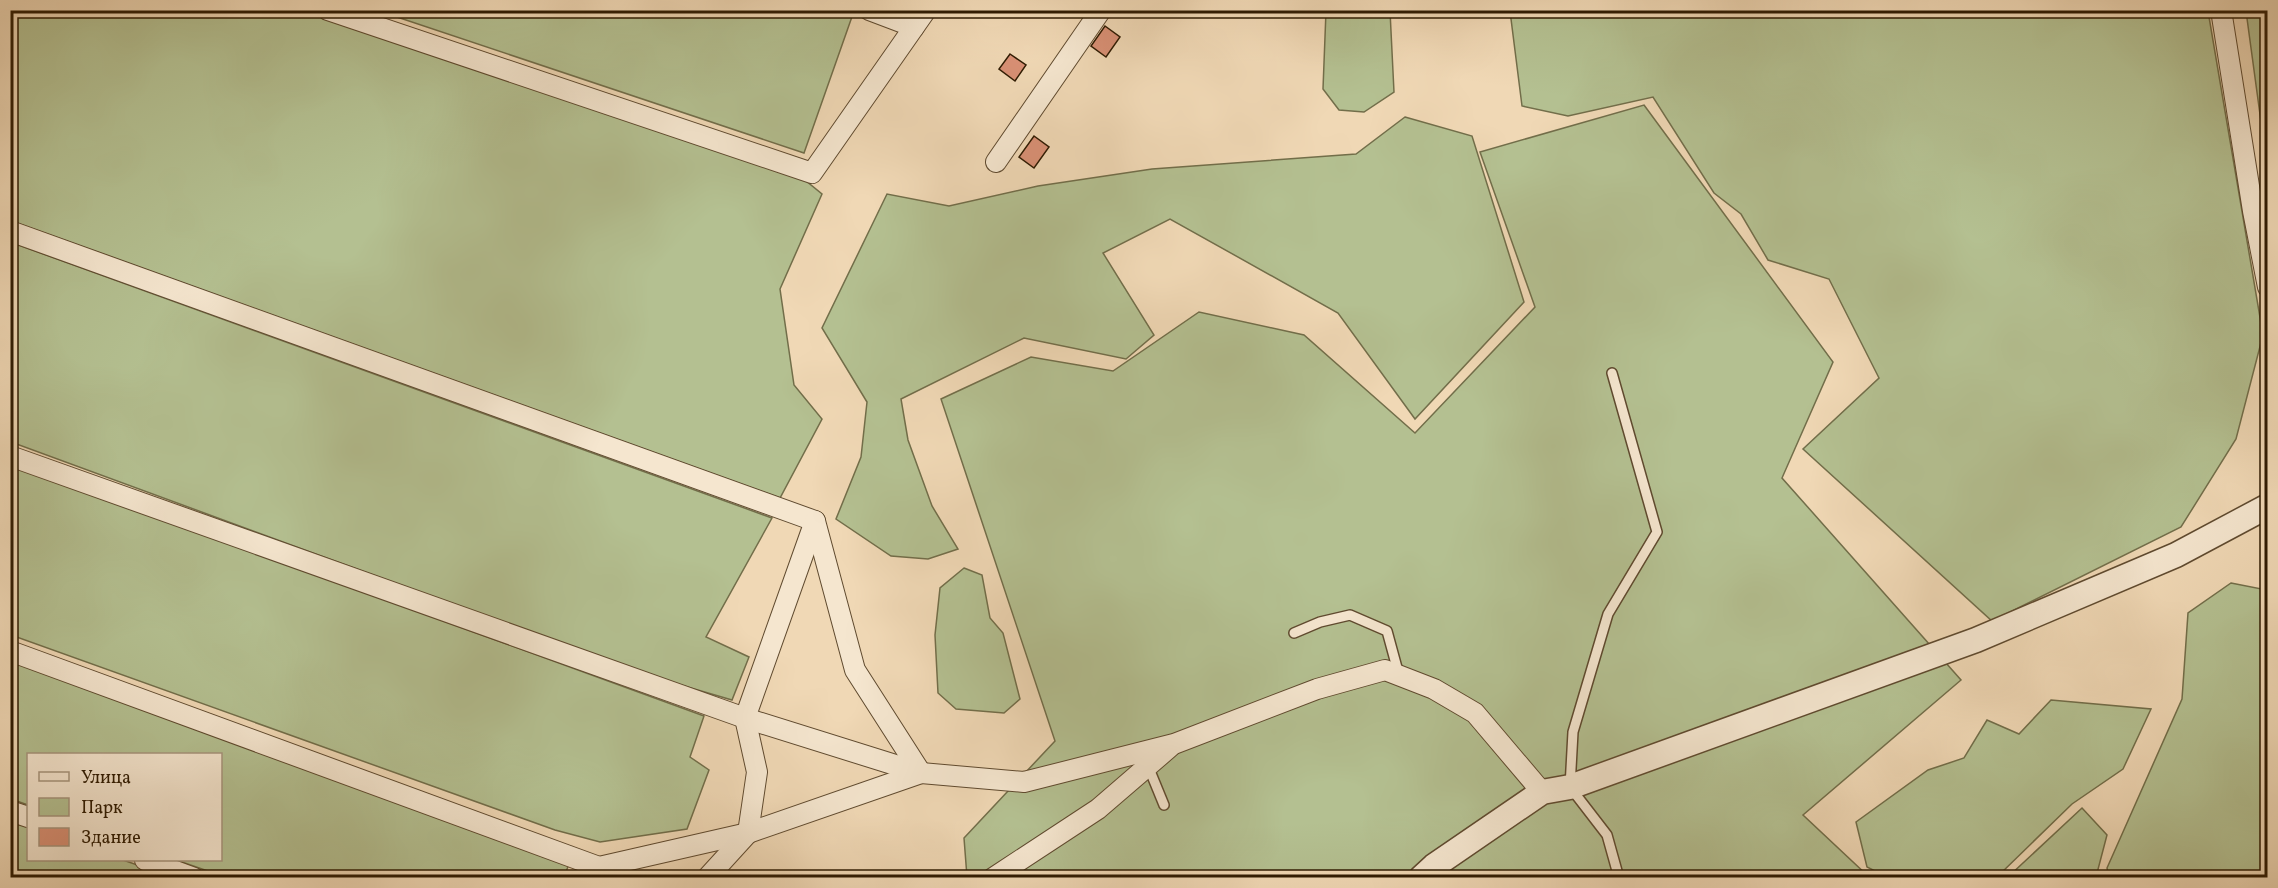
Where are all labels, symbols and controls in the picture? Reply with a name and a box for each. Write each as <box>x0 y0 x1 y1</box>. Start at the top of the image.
legend <box>27 753 222 861</box>
text: Улица <box>81 766 131 791</box>
text: Парк <box>81 796 123 821</box>
text: Здание <box>81 826 141 851</box>

